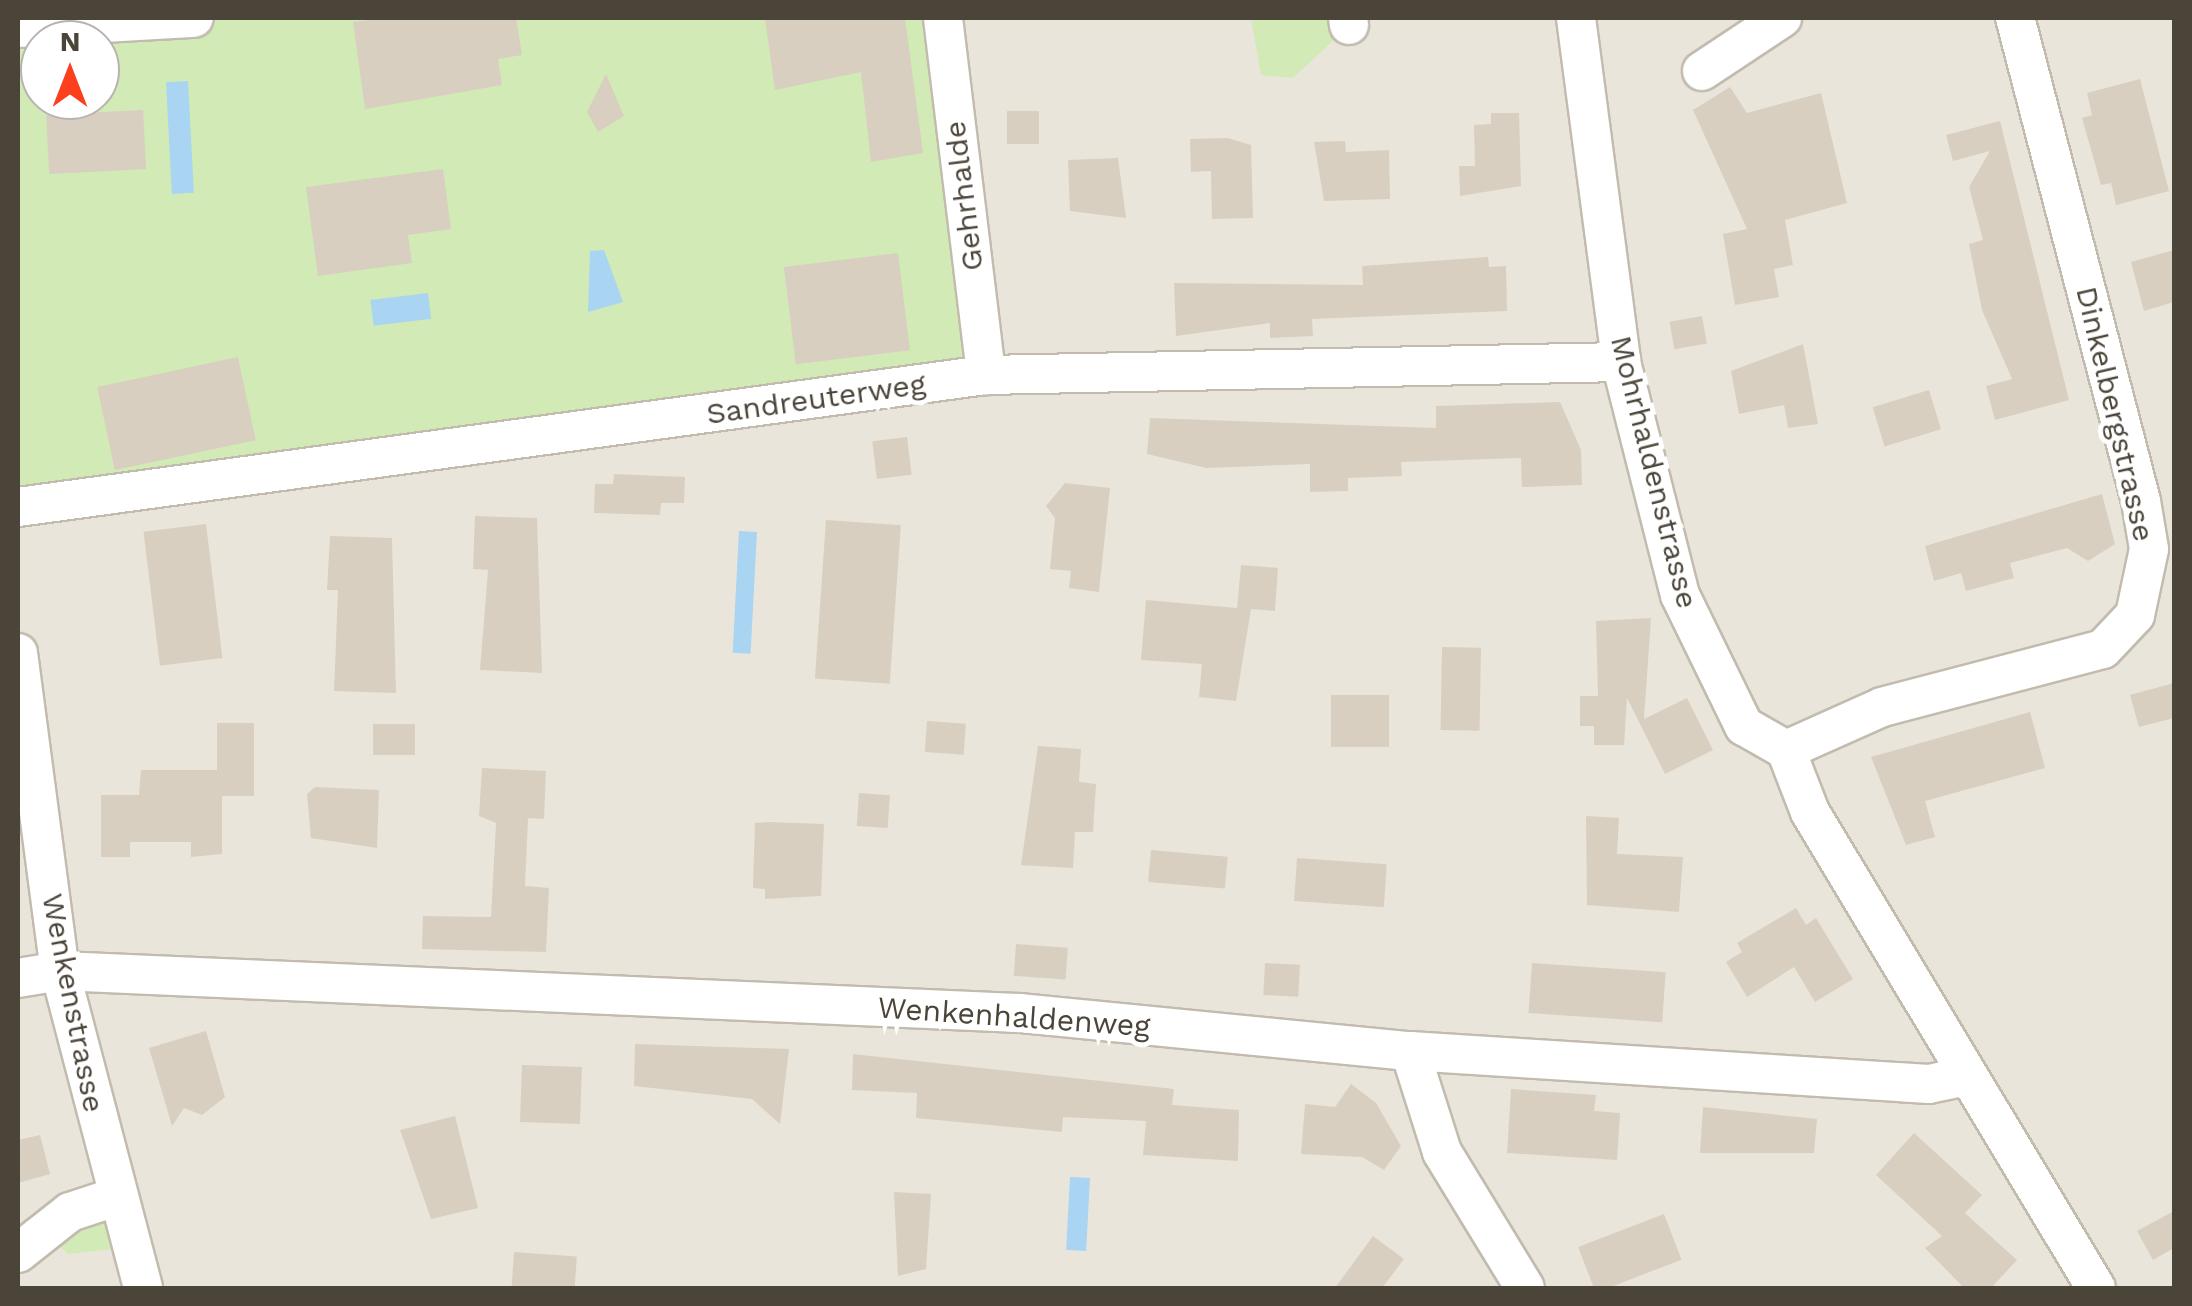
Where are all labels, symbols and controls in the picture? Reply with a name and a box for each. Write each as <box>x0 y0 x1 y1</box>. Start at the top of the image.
north arrow <box>20 20 120 120</box>
text: N <box>60 25 80 58</box>
street label: Gehrhalde <box>937 119 991 273</box>
street label: Dinkelbergstrasse <box>2068 283 2162 545</box>
street label: Mohrhaldenstrasse <box>1603 332 1705 612</box>
street label: Sandreuterweg <box>704 366 928 432</box>
street label: Wenkenstrasse <box>34 891 112 1115</box>
street label: Wenkenhaldenweg <box>877 990 1151 1044</box>

